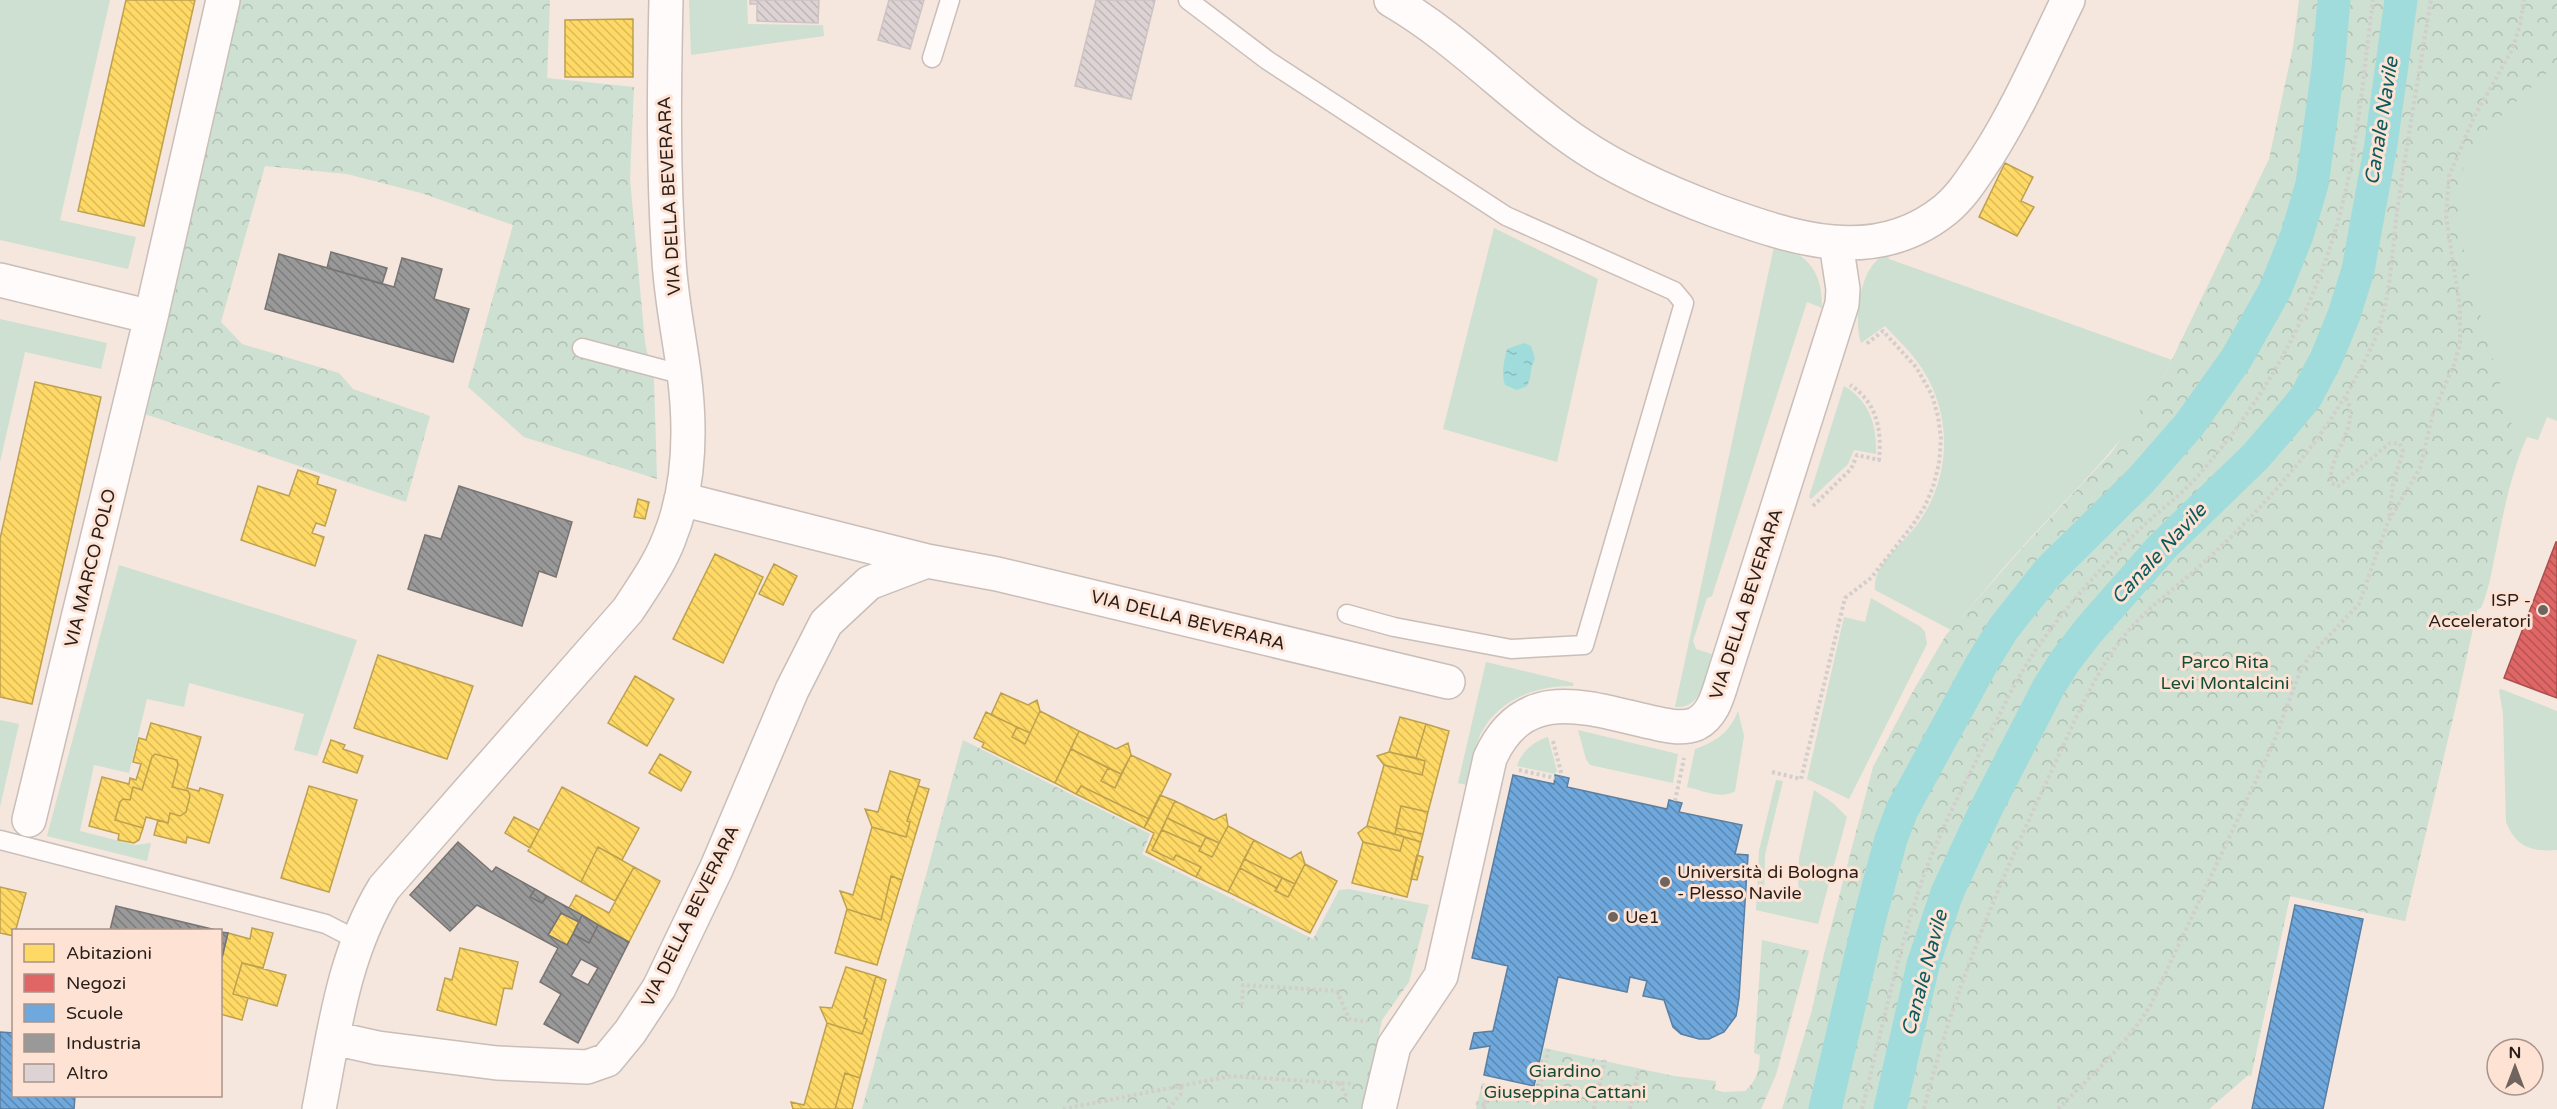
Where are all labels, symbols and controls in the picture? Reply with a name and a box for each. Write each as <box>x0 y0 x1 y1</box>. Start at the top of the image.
water label: Canale Navile <box>2360 54 2404 187</box>
street label: VIA DELLA BEVERARA <box>653 96 685 296</box>
street label: VIA MARCO POLO <box>60 486 120 650</box>
water label: Canale Navile <box>2106 497 2213 609</box>
street label: VIA DELLA BEVERARA <box>1705 506 1787 702</box>
street label: VIA DELLA BEVERARA <box>1088 585 1288 655</box>
place label: ISP - Acceleratori <box>2428 589 2531 632</box>
marker: ISP - Acceleratori <box>2536 603 2550 617</box>
park label: Parco Rita Levi Montalcini <box>2161 651 2290 694</box>
street label: VIA DELLA BEVERARA <box>636 821 744 1011</box>
place label: Università di Bologna - Plesso Navile <box>1677 861 1859 904</box>
marker: Università di Bologna - Plesso Navile <box>1658 875 1672 889</box>
place label: Ue1 <box>1625 906 1660 928</box>
water label: Canale Navile <box>1897 906 1954 1038</box>
marker: Ue1 <box>1606 910 1620 924</box>
legend <box>12 929 222 1097</box>
text: Abitazioni <box>66 942 152 964</box>
text: Negozi <box>66 972 126 994</box>
text: Scuole <box>66 1002 123 1024</box>
text: Industria <box>66 1032 141 1054</box>
north arrow <box>2485 1037 2545 1097</box>
text: N <box>2509 1043 2521 1063</box>
park label: Giardino Giuseppina Cattani <box>1484 1060 1646 1103</box>
text: Altro <box>66 1062 108 1084</box>

